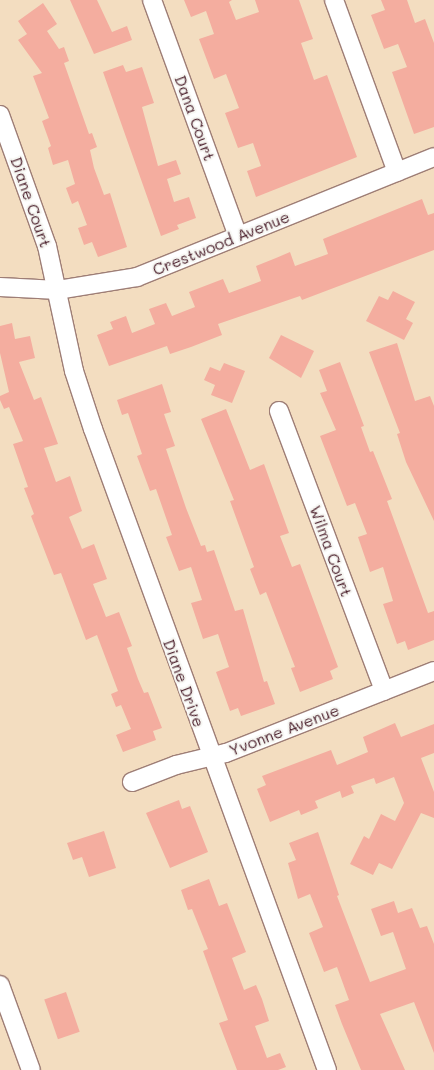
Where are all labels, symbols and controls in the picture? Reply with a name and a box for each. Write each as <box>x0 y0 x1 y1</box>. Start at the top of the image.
street label: Dana Court <box>171 73 219 163</box>
street label: Diane Court <box>7 154 55 250</box>
street label: Crestwood Avenue <box>150 207 292 279</box>
street label: Wilma Court <box>306 503 356 599</box>
street label: Diane Drive <box>159 636 209 730</box>
street label: Yvonne Avenue <box>226 700 342 760</box>

